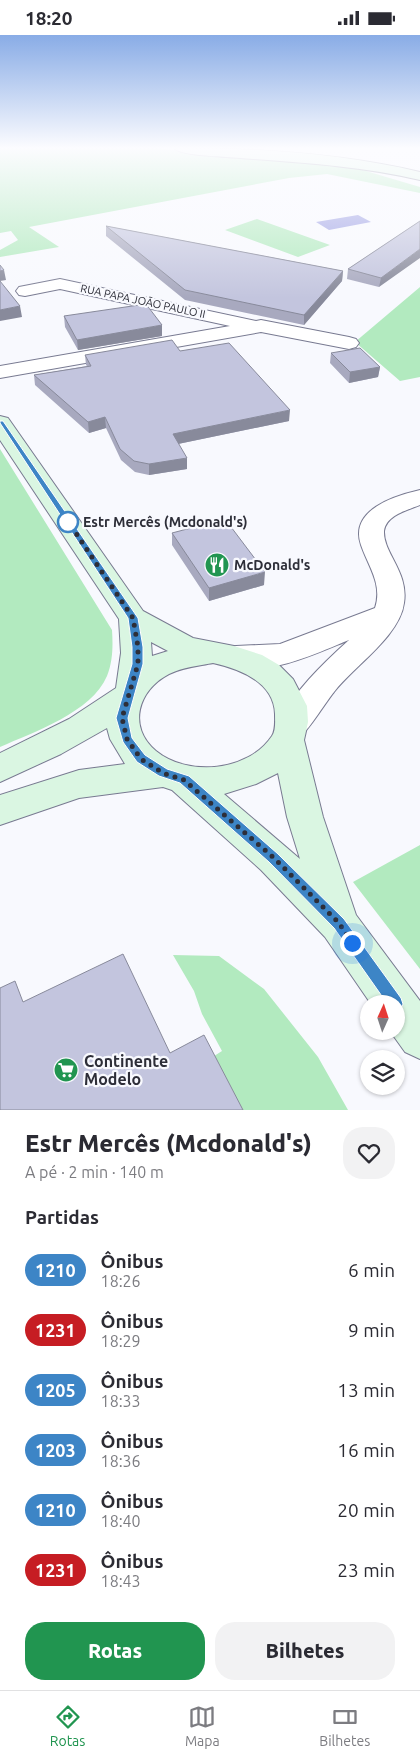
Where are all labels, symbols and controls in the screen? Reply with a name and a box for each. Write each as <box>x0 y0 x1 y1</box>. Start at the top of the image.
text: 18:20 <box>25 7 73 29</box>
street label: RUA PAPA JOÃO PAULO II <box>79 282 207 320</box>
marker: Estr Mercês (Mcdonald's) <box>57 511 79 533</box>
place label: Estr Mercês (Mcdonald's) <box>83 514 248 530</box>
restaurant icon: McDonald's <box>204 552 230 578</box>
place label: McDonald's <box>234 557 311 573</box>
your location <box>340 931 365 956</box>
north arrow <box>360 995 405 1040</box>
map controls <box>360 995 405 1095</box>
button: layers <box>360 1050 405 1095</box>
place label: Continente Modelo <box>84 1052 168 1088</box>
supermarket icon: Continente Modelo <box>53 1057 79 1083</box>
button: heart <box>343 1127 395 1179</box>
text: Estr Mercês (Mcdonald's) <box>25 1130 312 1157</box>
text: A pé · 2 min · 140 m <box>25 1163 164 1181</box>
text: Partidas <box>25 1206 99 1228</box>
text: Ônibus <box>101 1250 163 1272</box>
text: 6 min <box>348 1259 395 1281</box>
text: 1210 <box>35 1260 76 1280</box>
text: 18:26 <box>101 1272 141 1290</box>
text: Ônibus <box>101 1310 163 1332</box>
text: 9 min <box>348 1319 395 1341</box>
text: 1231 <box>35 1320 76 1340</box>
text: 18:29 <box>101 1332 141 1350</box>
text: Ônibus <box>101 1370 163 1392</box>
text: 13 min <box>337 1379 395 1401</box>
text: 1205 <box>35 1380 76 1400</box>
text: 18:33 <box>101 1392 141 1410</box>
text: Ônibus <box>101 1430 163 1452</box>
text: 16 min <box>337 1439 395 1461</box>
text: 1203 <box>35 1440 76 1460</box>
text: 18:36 <box>101 1452 141 1470</box>
text: Ônibus <box>101 1490 163 1512</box>
text: 20 min <box>337 1499 395 1521</box>
text: 1210 <box>35 1500 76 1520</box>
text: 18:40 <box>101 1512 141 1530</box>
text: Ônibus <box>101 1550 163 1572</box>
text: 23 min <box>337 1559 395 1581</box>
text: 1231 <box>35 1560 76 1580</box>
text: 18:43 <box>101 1572 141 1590</box>
button: Rotas <box>25 1622 205 1680</box>
button: Bilhetes <box>215 1622 395 1680</box>
tab: Rotas <box>50 1703 85 1749</box>
tab: Mapa <box>185 1703 220 1749</box>
tab: Bilhetes <box>319 1703 370 1749</box>

